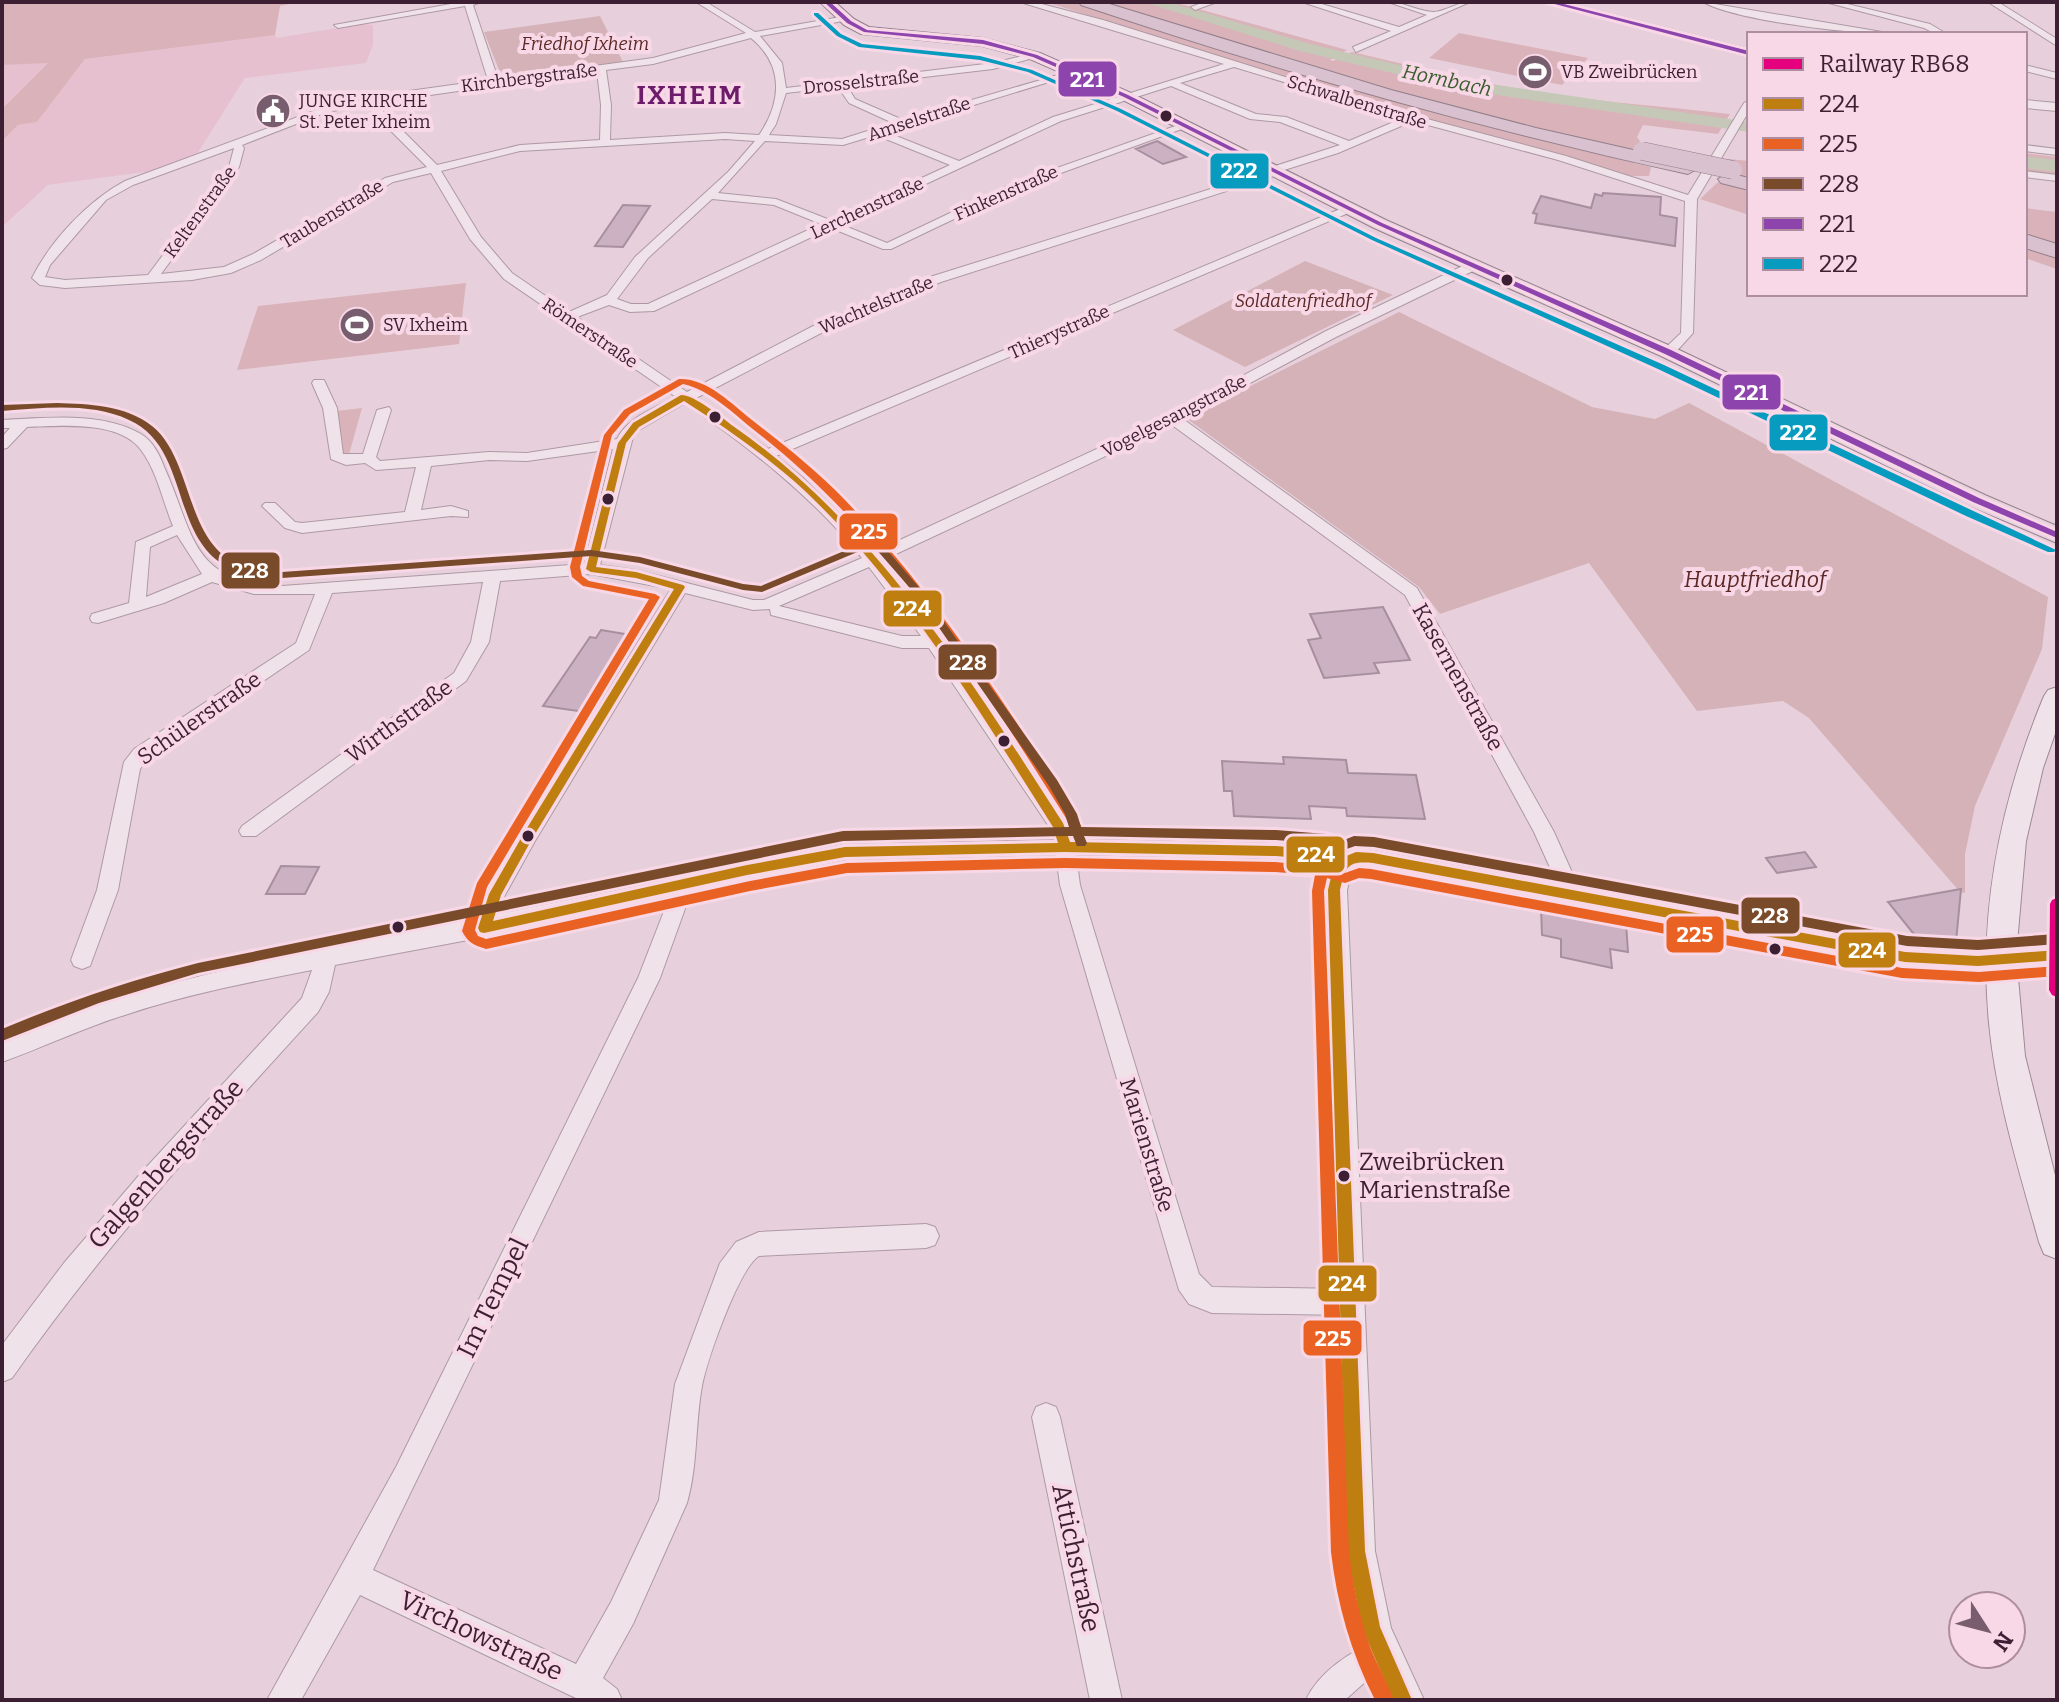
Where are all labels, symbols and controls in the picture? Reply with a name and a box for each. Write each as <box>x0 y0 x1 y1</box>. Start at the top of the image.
legend <box>1747 32 2027 296</box>
park label: Friedhof Ixheim <box>521 33 649 55</box>
text: Railway RB68 <box>1819 50 1970 78</box>
sports icon: VB Zweibrücken <box>1516 53 1554 91</box>
street label: Kirchbergstraße <box>460 59 598 97</box>
water label: Hornbach <box>1400 59 1494 101</box>
line badge: 221 <box>1057 60 1118 98</box>
place label: VB Zweibrücken <box>1561 61 1698 83</box>
street label: Drosselstraße <box>802 65 920 99</box>
text: 221 <box>1070 66 1105 93</box>
street label: Schwalbenstraße <box>1285 70 1429 134</box>
district label: IXHEIM <box>636 80 744 111</box>
place label: JUNGE KIRCHE St. Peter Ixheim <box>298 90 430 133</box>
text: 224 <box>1819 90 1859 118</box>
public building icon: JUNGE KIRCHE St. Peter Ixheim <box>254 92 292 130</box>
street label: Amselstraße <box>865 92 973 146</box>
unlabelled marker <box>1158 108 1174 124</box>
text: 225 <box>1819 130 1858 158</box>
line badge: 222 <box>1209 152 1270 190</box>
text: 222 <box>1220 157 1258 184</box>
street label: Finkenstraße <box>951 160 1061 226</box>
street label: Keltenstraße <box>159 162 241 262</box>
text: 228 <box>1819 170 1860 198</box>
street label: Lerchenstraße <box>807 172 927 244</box>
street label: Taubenstraße <box>277 175 387 253</box>
text: 221 <box>1819 210 1855 238</box>
text: 222 <box>1819 250 1858 278</box>
street label: Wachtelstraße <box>816 271 936 339</box>
unlabelled marker <box>1499 272 1515 288</box>
park label: Soldatenfriedhof <box>1235 290 1375 312</box>
street label: Römerstraße <box>538 293 642 373</box>
street label: Thierystraße <box>1005 300 1113 364</box>
sports icon: SV Ixheim <box>338 306 376 344</box>
place label: SV Ixheim <box>383 314 468 336</box>
street label: Vogelgesangstraße <box>1098 370 1250 462</box>
line badge: 221 <box>1721 373 1782 411</box>
text: 221 <box>1734 379 1769 406</box>
unlabelled marker <box>707 409 723 425</box>
line badge: 222 <box>1768 413 1829 452</box>
text: 222 <box>1779 419 1817 446</box>
unlabelled marker <box>600 491 616 507</box>
line badge: 225 <box>838 512 899 551</box>
text: 225 <box>851 518 887 545</box>
line badge: 228 <box>220 551 281 590</box>
text: 228 <box>231 557 269 584</box>
park label: Hauptfriedhof <box>1684 566 1829 593</box>
line badge: 224 <box>882 589 943 628</box>
text: 224 <box>893 595 932 622</box>
street label: Kasernenstraße <box>1406 599 1510 755</box>
line badge: 228 <box>937 643 998 681</box>
text: 228 <box>949 649 987 676</box>
street label: Schülerstraße <box>132 665 266 771</box>
street label: Wirthstraße <box>341 673 457 769</box>
unlabelled marker <box>996 733 1012 749</box>
unlabelled marker <box>520 828 536 844</box>
line badge: 224 <box>1285 835 1346 874</box>
text: 224 <box>1297 841 1336 868</box>
line badge: 228 <box>1740 896 1801 935</box>
text: 228 <box>1751 902 1789 929</box>
line badge: 225 <box>1665 915 1725 954</box>
unlabelled marker <box>390 919 406 935</box>
text: 225 <box>1677 921 1713 948</box>
line badge: 224 <box>1837 931 1897 969</box>
text: 224 <box>1848 937 1887 964</box>
unlabelled marker <box>1767 941 1783 957</box>
street label: Galgenbergstraße <box>82 1073 250 1255</box>
street label: Marienstraße <box>1114 1075 1180 1215</box>
place label: Zweibrücken Marienstraße <box>1359 1148 1511 1204</box>
marker: Zweibrücken Marienstraße <box>1336 1168 1352 1184</box>
street label: Im Tempel <box>451 1233 535 1363</box>
line badge: 224 <box>1317 1264 1378 1303</box>
text: 224 <box>1328 1270 1367 1297</box>
line badge: 225 <box>1302 1319 1363 1357</box>
text: 225 <box>1315 1325 1351 1352</box>
street label: Attichstraße <box>1045 1481 1107 1635</box>
street label: Virchowstraße <box>394 1585 568 1687</box>
north arrow <box>1947 1590 2027 1670</box>
text: N <box>1987 1627 2019 1656</box>

